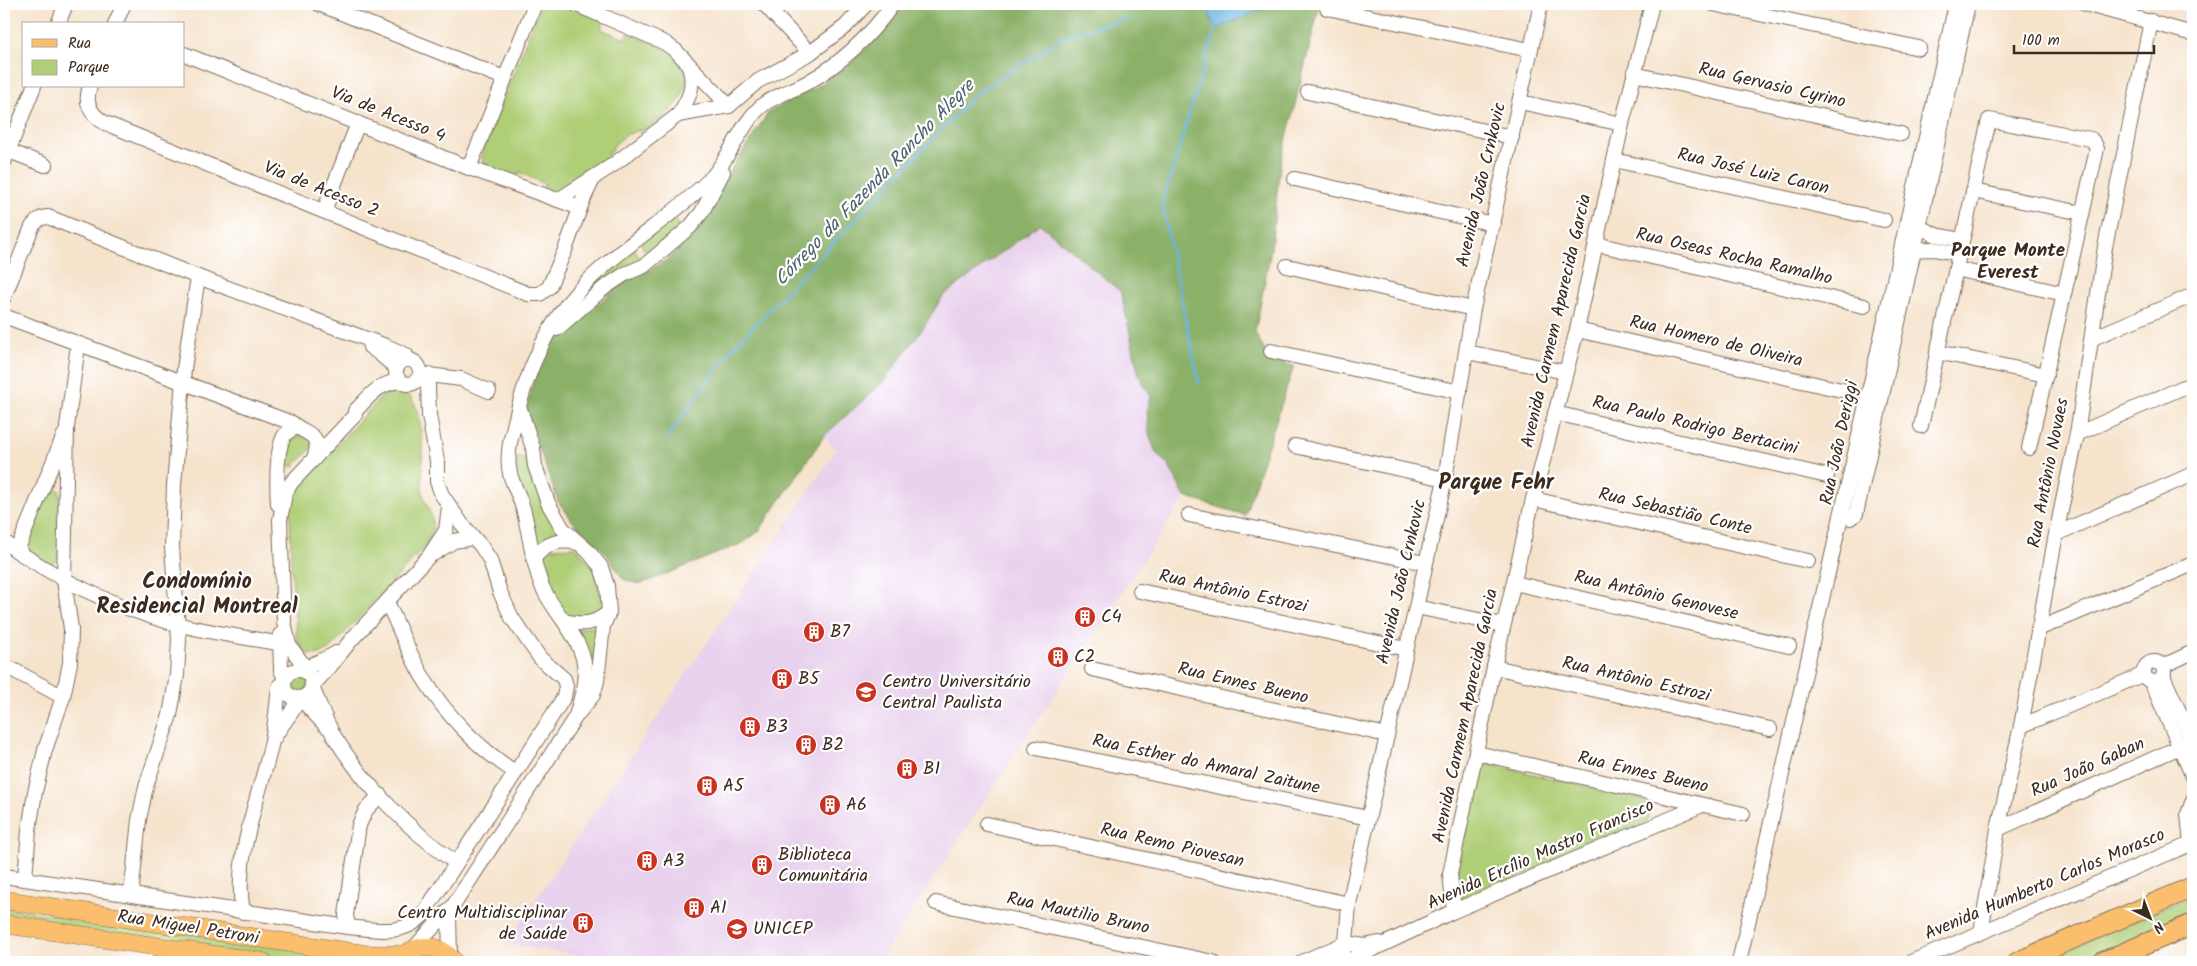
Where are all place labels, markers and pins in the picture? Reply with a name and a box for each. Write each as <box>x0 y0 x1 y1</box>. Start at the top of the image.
place label: C4 <box>1101 603 1122 632</box>
building icon: C4 <box>1073 605 1097 629</box>
place label: B7 <box>830 618 850 647</box>
building icon: B7 <box>802 620 826 644</box>
place label: C2 <box>1074 643 1095 672</box>
building icon: C2 <box>1046 645 1070 669</box>
place label: B5 <box>798 665 820 694</box>
building icon: B5 <box>770 667 794 691</box>
place label: Centro Universitário Central Paulista <box>882 668 1031 718</box>
school or university icon: Centro Universitário Central Paulista <box>854 680 878 704</box>
place label: B3 <box>766 713 788 742</box>
building icon: B3 <box>738 715 762 739</box>
place label: B2 <box>822 731 844 760</box>
building icon: B2 <box>794 733 818 757</box>
place label: B1 <box>923 755 940 784</box>
building icon: B1 <box>895 757 919 781</box>
place label: A5 <box>723 772 745 801</box>
building icon: A5 <box>695 774 719 798</box>
place label: A6 <box>846 791 867 820</box>
building icon: A6 <box>818 793 842 817</box>
place label: Biblioteca Comunitária <box>778 841 868 891</box>
place label: A3 <box>663 847 684 876</box>
building icon: A3 <box>635 849 659 873</box>
building icon: Biblioteca Comunitária <box>750 853 774 877</box>
place label: A1 <box>710 894 727 923</box>
building icon: A1 <box>682 896 706 920</box>
place label: Centro Multidisciplinar de Saúde <box>397 899 568 949</box>
building icon: Centro Multidisciplinar de Saúde <box>571 911 595 935</box>
place label: UNICEP <box>753 915 814 944</box>
school or university icon: UNICEP <box>725 917 749 941</box>

